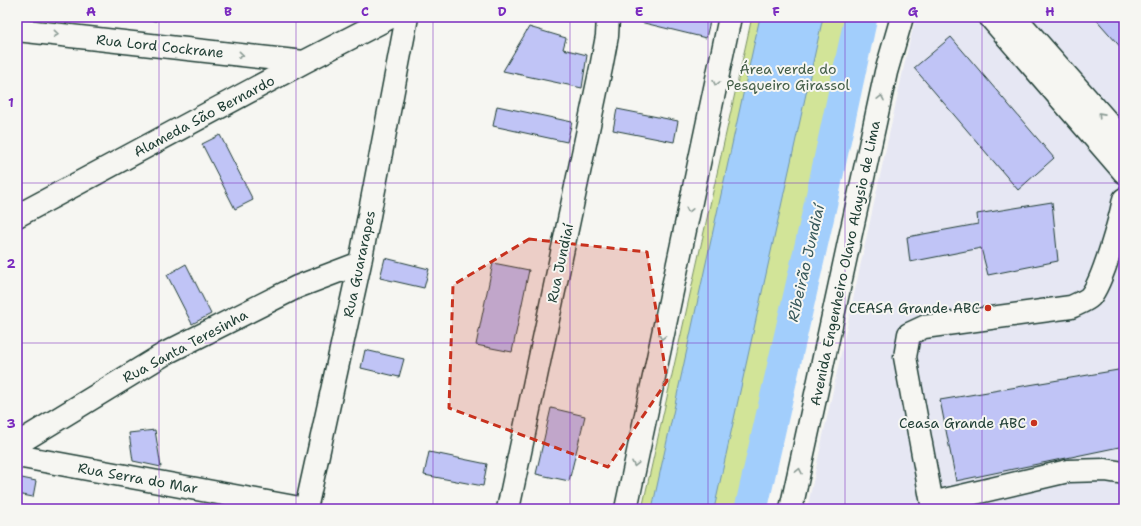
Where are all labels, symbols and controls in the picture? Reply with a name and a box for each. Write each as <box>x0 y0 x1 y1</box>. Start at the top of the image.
text: A <box>86 3 96 20</box>
text: B <box>224 3 232 20</box>
text: C <box>361 3 369 20</box>
text: D <box>497 3 507 20</box>
text: E <box>635 3 644 20</box>
text: F <box>772 3 780 20</box>
text: G <box>908 3 919 20</box>
text: H <box>1045 3 1055 20</box>
one-way arrow <box>53 29 59 38</box>
street label: Rua Lord Cockrane <box>95 30 225 62</box>
one-way arrow <box>238 50 244 59</box>
park label: Área verde do Pesqueiro Girassol <box>726 60 850 94</box>
street label: Alameda São Bernardo <box>130 71 278 161</box>
one-way arrow <box>713 79 721 86</box>
text: 1 <box>8 94 14 111</box>
one-way arrow <box>876 95 884 101</box>
one-way arrow <box>1099 112 1106 119</box>
street label: Avenida Engenheiro Olavo Alaysio de Lima <box>806 118 884 407</box>
water label: Ribeirão Jundiaí <box>783 201 830 324</box>
one-way arrow <box>686 207 694 213</box>
street label: Rua Guararapes <box>339 209 379 319</box>
street label: Rua Jundiaí <box>543 222 577 304</box>
text: 2 <box>6 255 16 272</box>
place label: CEASA Grande ABC <box>849 299 980 317</box>
marker: CEASA Grande ABC <box>983 303 993 313</box>
street label: Rua Santa Teresinha <box>119 305 251 387</box>
one-way arrow <box>659 334 667 340</box>
place label: Ceasa Grande ABC <box>899 414 1026 432</box>
text: 3 <box>6 415 16 432</box>
marker: Ceasa Grande ABC <box>1029 418 1039 428</box>
street label: Rua Serra do Mar <box>76 459 200 498</box>
one-way arrow <box>632 461 640 467</box>
one-way arrow <box>795 468 803 474</box>

